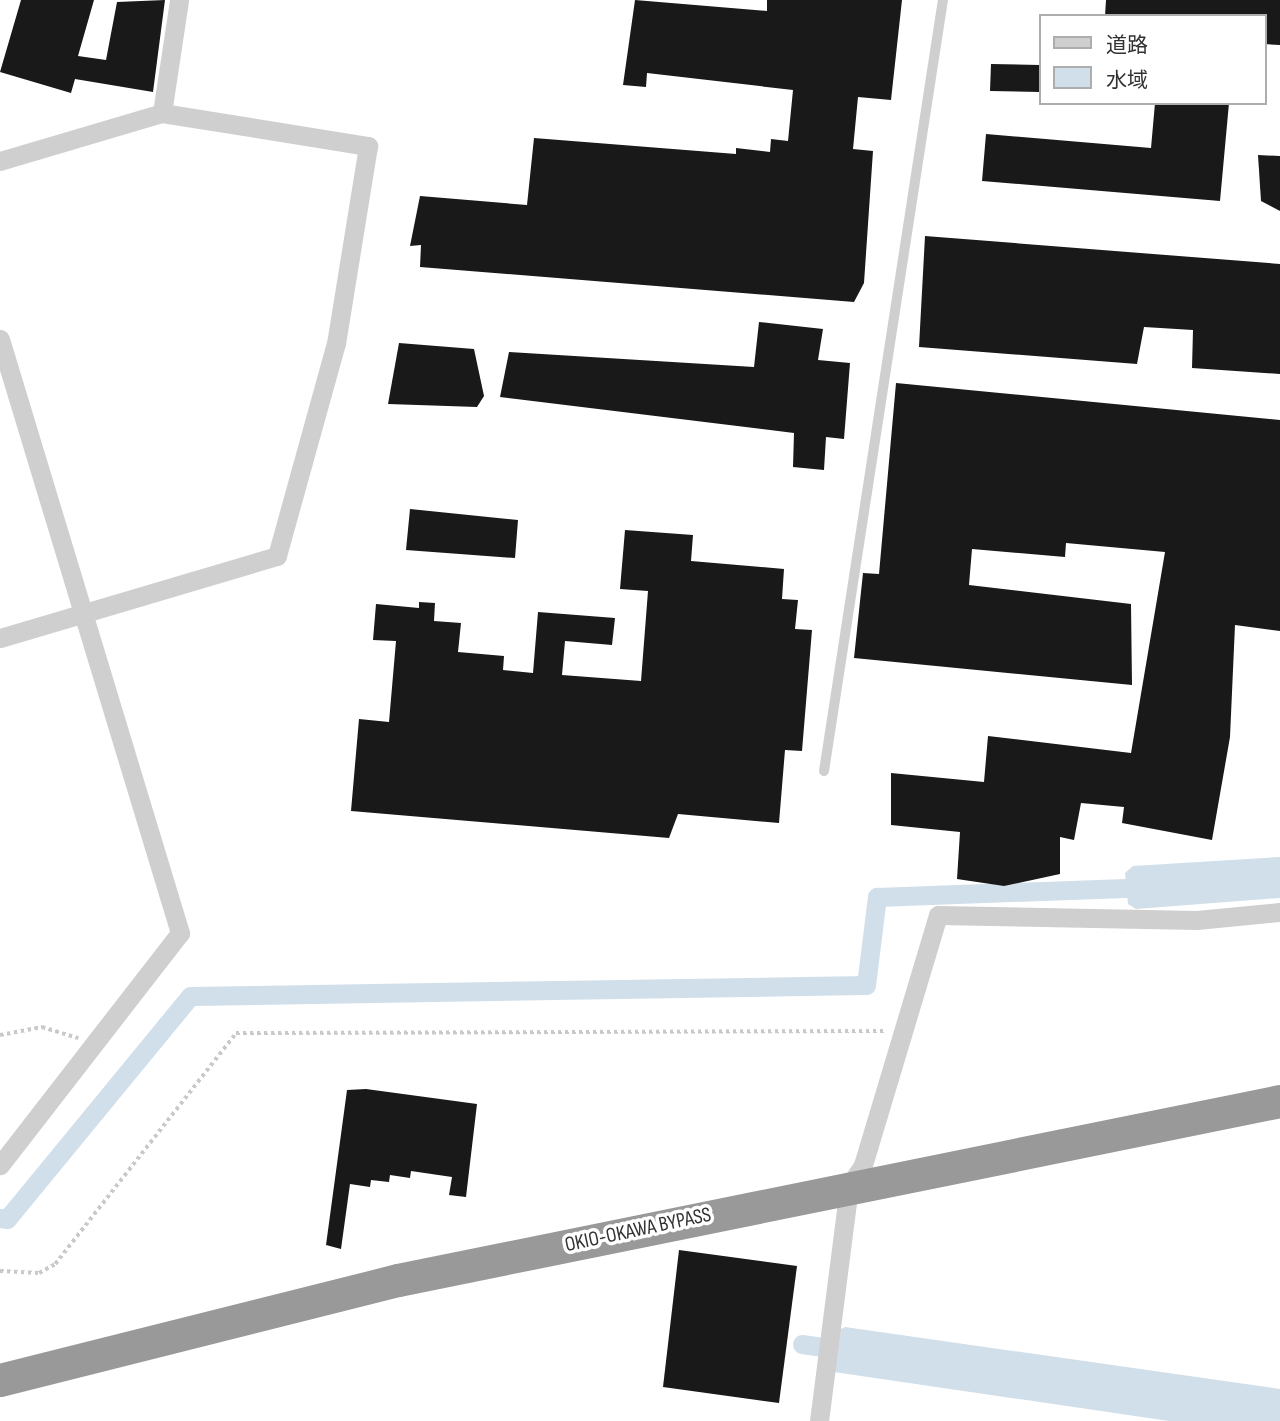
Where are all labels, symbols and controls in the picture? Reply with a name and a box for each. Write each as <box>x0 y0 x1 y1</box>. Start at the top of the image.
legend <box>1038 14 1266 105</box>
text: 道路 <box>1106 33 1148 58</box>
text: 水域 <box>1106 68 1148 93</box>
street label: OKIO-OKAWA BYPASS <box>563 1202 713 1258</box>

